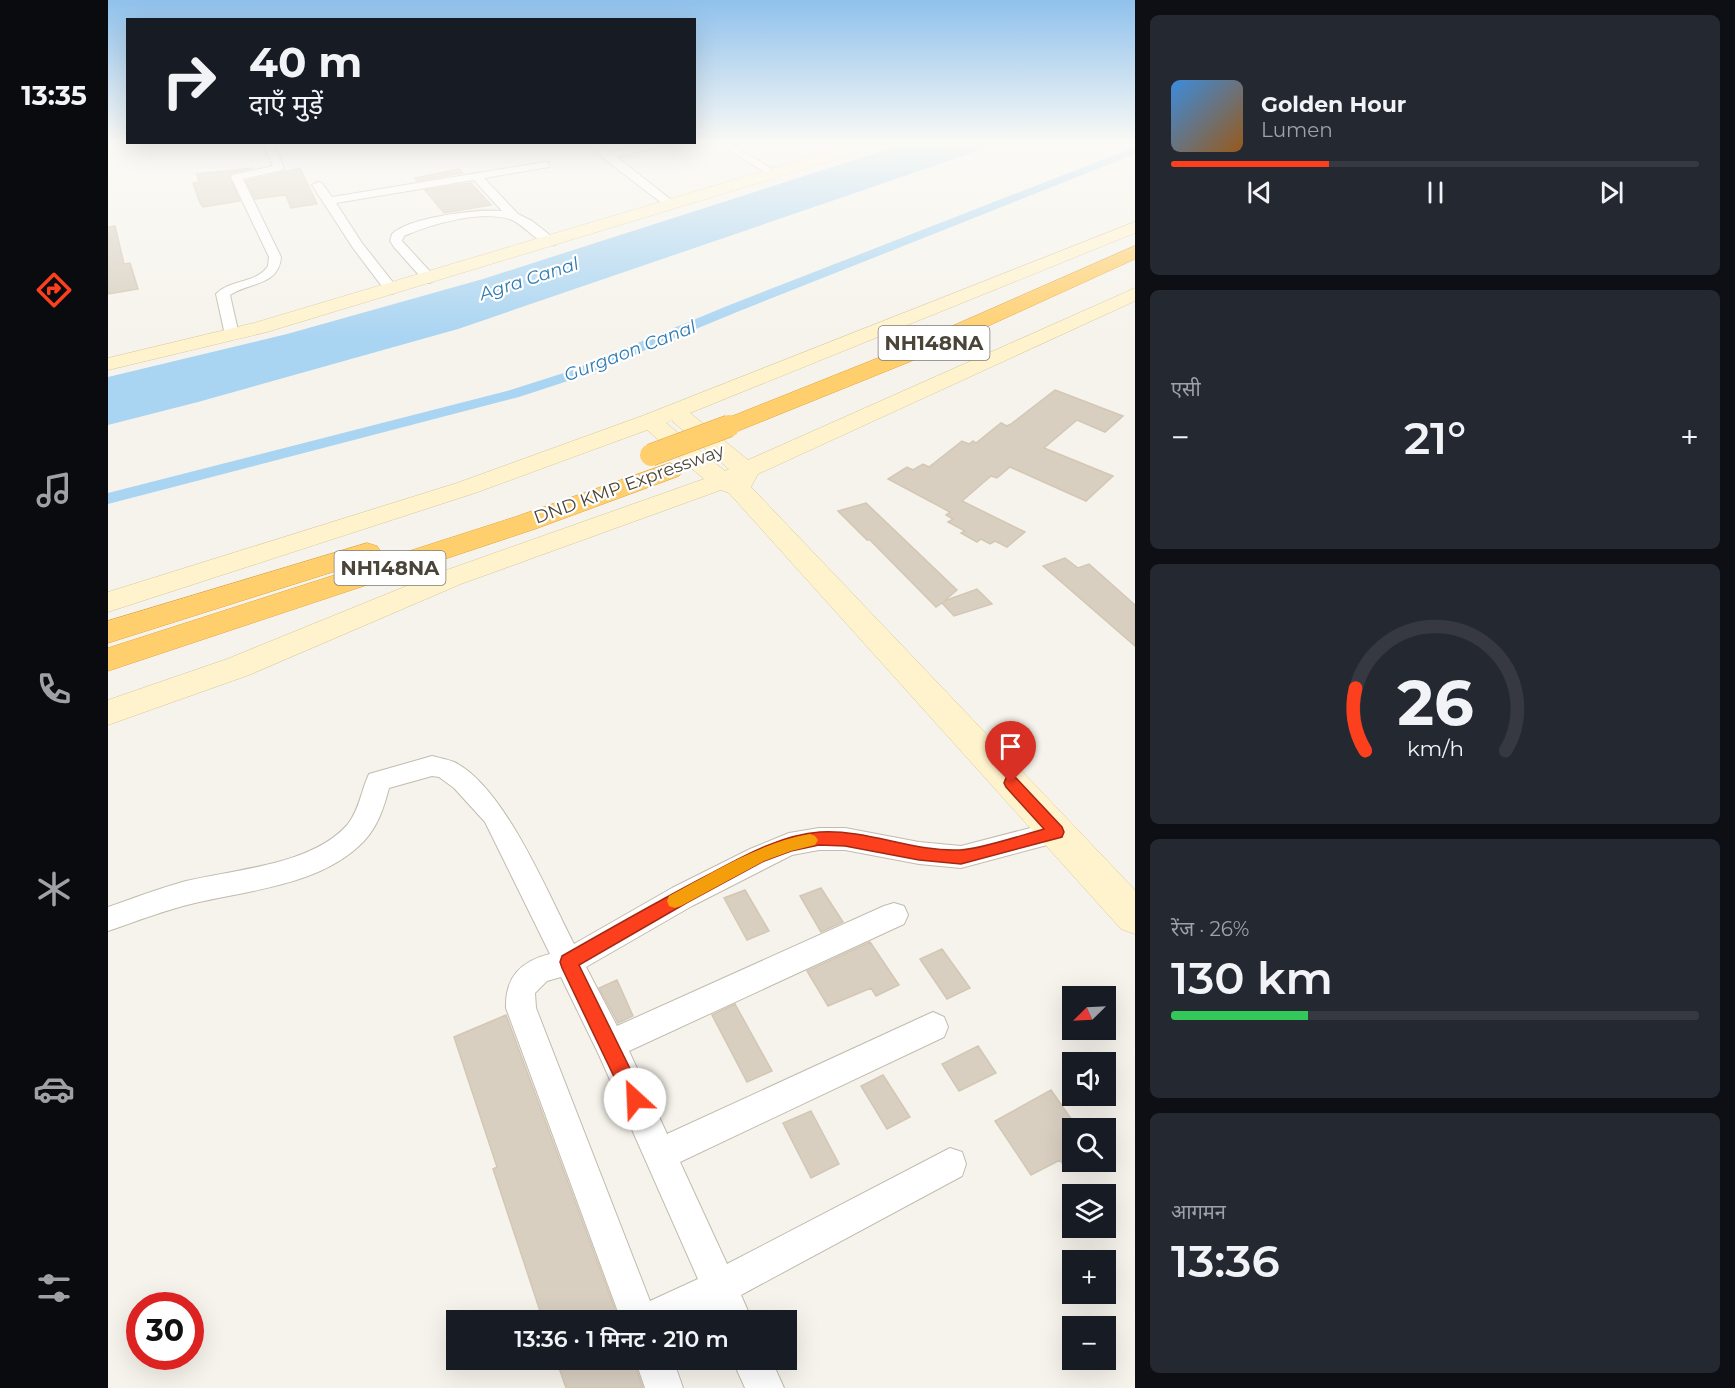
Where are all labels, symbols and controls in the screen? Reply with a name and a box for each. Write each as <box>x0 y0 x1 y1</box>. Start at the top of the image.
text: 40 m <box>249 36 362 88</box>
icon: right <box>150 42 228 120</box>
text: 13:35 <box>21 79 87 112</box>
text: दाएँ मुड़ें <box>249 88 323 121</box>
text: Golden Hour <box>1261 91 1406 118</box>
text: Lumen <box>1261 118 1333 142</box>
icon: previous <box>1243 176 1276 209</box>
icon: pause <box>1419 176 1452 209</box>
icon: next <box>1595 176 1628 209</box>
water label: Agra Canal <box>476 253 582 306</box>
icon: directions <box>33 269 75 311</box>
water label: Gurgaon Canal <box>561 316 699 386</box>
road number: NH148NA <box>878 326 990 360</box>
text: एसी <box>1171 377 1201 401</box>
text: 21° <box>1404 410 1466 465</box>
text: − <box>1171 417 1190 457</box>
text: + <box>1680 417 1699 457</box>
street label: DND KMP Expressway <box>531 439 727 529</box>
icon: music <box>33 469 75 511</box>
road number: NH148NA <box>334 551 446 585</box>
text: 26 <box>1397 665 1473 741</box>
icon: phone <box>33 668 75 710</box>
pin <box>985 721 1036 783</box>
icon: arrive <box>994 730 1027 763</box>
text: km/h <box>1406 735 1464 761</box>
icon: climate <box>33 868 75 910</box>
text: रेंज · 26% <box>1171 917 1249 941</box>
text: 130 km <box>1171 950 1333 1005</box>
north arrow <box>1062 986 1116 1040</box>
map controls <box>1062 986 1116 1370</box>
button: sound <box>1062 1052 1116 1106</box>
position arrow <box>603 1067 667 1131</box>
icon: car <box>33 1068 75 1110</box>
button: search <box>1062 1118 1116 1172</box>
button: layers <box>1062 1184 1116 1238</box>
text: आगमन <box>1171 1200 1226 1224</box>
text: 13:36 <box>1171 1233 1280 1288</box>
button: + <box>1062 1250 1116 1304</box>
icon: filters <box>33 1267 75 1309</box>
speed limit sign: 30 <box>126 1292 204 1370</box>
button: − <box>1062 1316 1116 1370</box>
text: 13:36 · 1 मिनट · 210 m <box>514 1326 729 1353</box>

